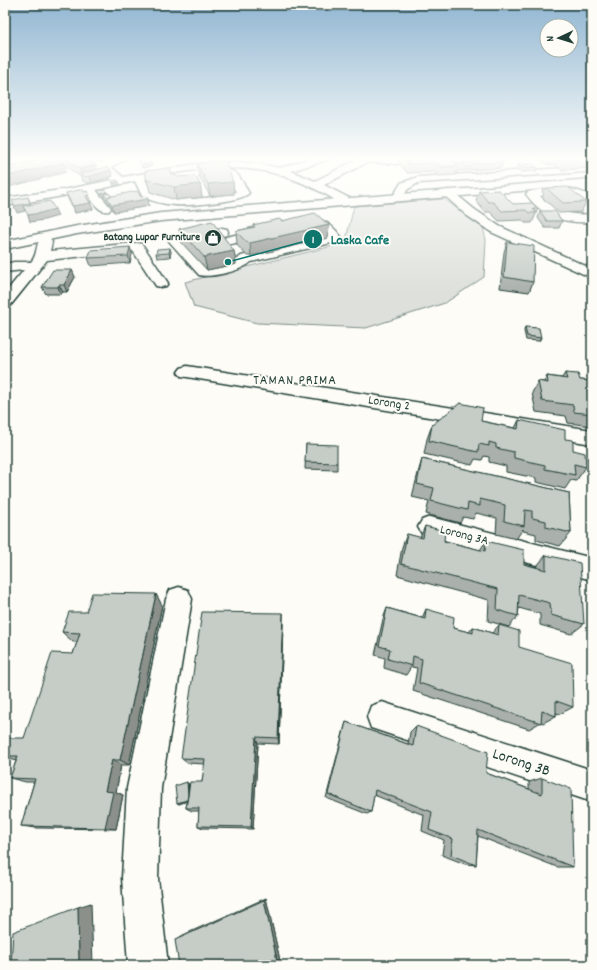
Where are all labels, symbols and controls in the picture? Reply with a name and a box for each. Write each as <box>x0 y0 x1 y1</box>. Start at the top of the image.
north arrow <box>539 18 579 58</box>
text: N <box>543 35 559 42</box>
callout: Laska Cafe <box>303 226 397 252</box>
shop icon: Batang Lupar Furniture <box>203 228 223 248</box>
place label: Batang Lupar Furniture <box>103 230 200 246</box>
text: Laska Cafe <box>331 231 389 251</box>
text: 1 <box>312 232 315 249</box>
district label: TAMAN PRIMA <box>253 371 337 391</box>
street label: Lorong 2 <box>367 391 411 417</box>
street label: Lorong 3A <box>438 521 490 551</box>
street label: Lorong 3B <box>489 743 553 783</box>

